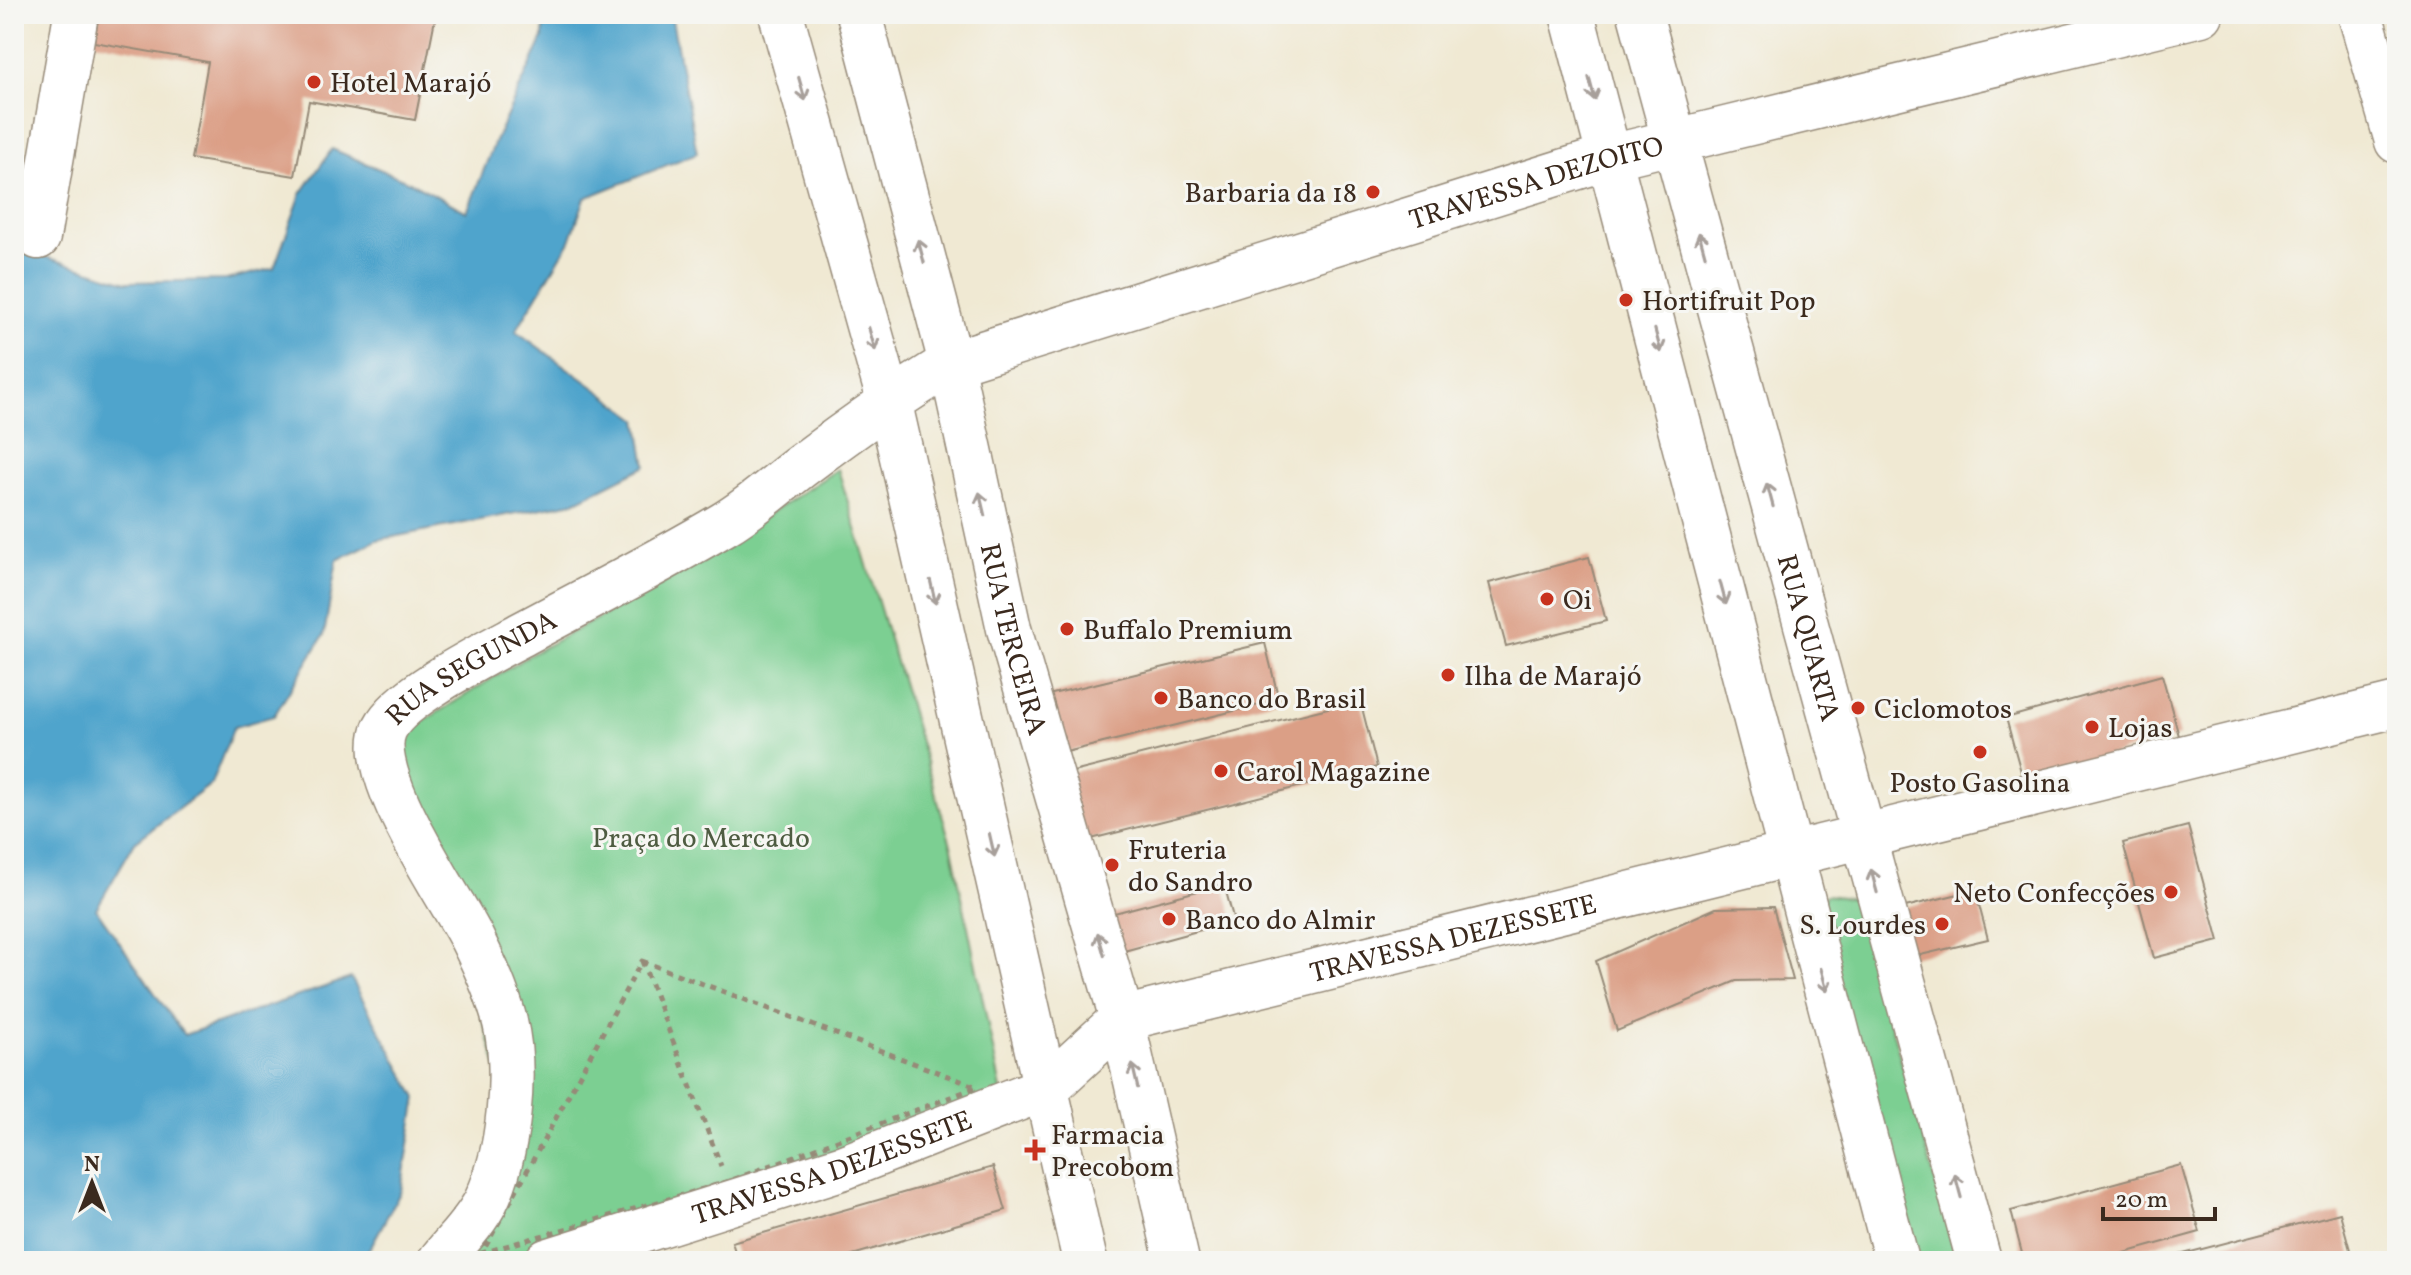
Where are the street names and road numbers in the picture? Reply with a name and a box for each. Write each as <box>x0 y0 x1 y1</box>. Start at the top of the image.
street label: TRAVESSA DEZOITO <box>1405 128 1668 241</box>
street label: RUA TERCEIRA <box>969 540 1056 740</box>
street label: RUA QUARTA <box>1766 550 1848 726</box>
street label: RUA SEGUNDA <box>378 602 565 735</box>
street label: TRAVESSA DEZESSETE <box>1306 886 1601 994</box>
street label: TRAVESSA DEZESSETE <box>688 1102 978 1236</box>

